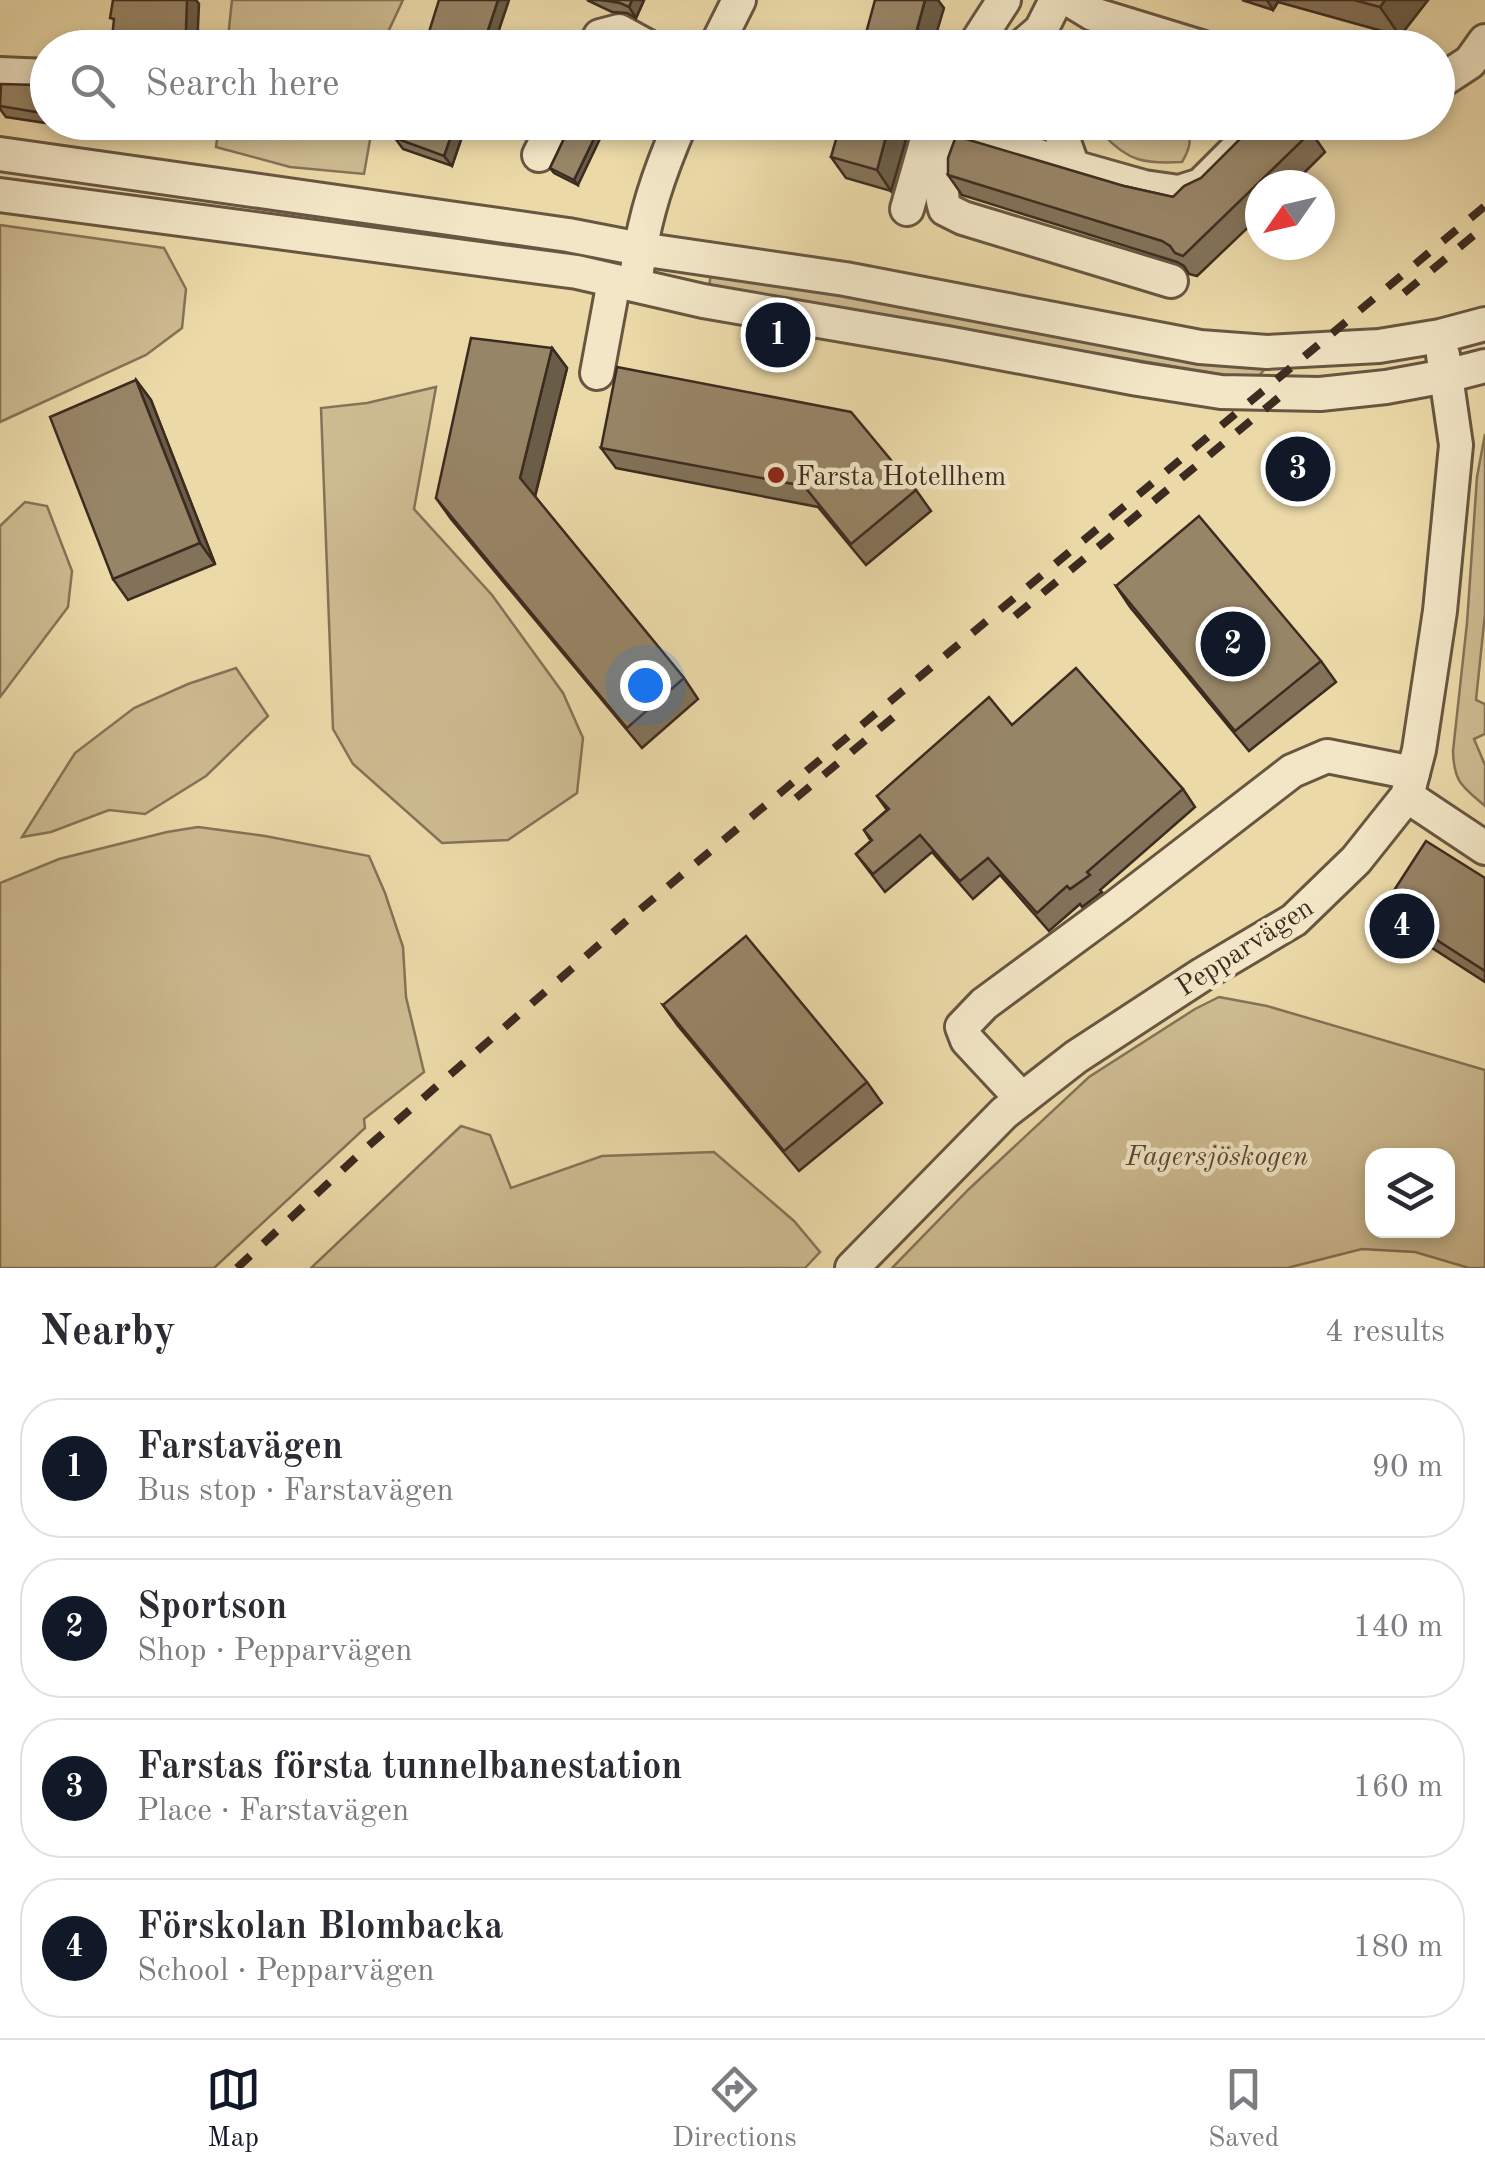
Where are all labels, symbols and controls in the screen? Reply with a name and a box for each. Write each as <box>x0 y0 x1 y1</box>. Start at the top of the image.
search box <box>30 30 1455 140</box>
icon: search <box>65 58 120 113</box>
text: Search here <box>145 66 340 104</box>
north arrow <box>1245 170 1335 260</box>
pin: 1 <box>746 298 810 372</box>
pin: 3 <box>1266 432 1330 506</box>
marker: Farsta Hotellhem <box>765 464 787 486</box>
place label: Farsta Hotellhem <box>796 464 1006 492</box>
pin: 2 <box>1200 606 1266 682</box>
your location <box>620 660 671 711</box>
pin: 4 <box>1370 888 1434 964</box>
street label: Pepparvägen <box>1172 894 1319 1003</box>
park label: Fagersjöskogen <box>1125 1144 1308 1172</box>
map controls <box>1365 1148 1455 1238</box>
button: layers <box>1365 1148 1455 1238</box>
text: Nearby <box>40 1312 176 1354</box>
text: 4 results <box>1325 1317 1445 1349</box>
text: Farstavägen <box>137 1429 343 1467</box>
text: 1 <box>65 1452 84 1484</box>
text: 90 m <box>1372 1452 1443 1484</box>
text: Bus stop · Farstavägen <box>137 1476 454 1508</box>
text: Sportson <box>137 1589 287 1627</box>
text: 2 <box>65 1612 84 1644</box>
text: 140 m <box>1353 1612 1443 1644</box>
text: Shop · Pepparvägen <box>137 1636 413 1668</box>
text: Farstas första tunnelbanestation <box>137 1749 682 1787</box>
text: 3 <box>65 1772 84 1804</box>
text: 160 m <box>1353 1772 1443 1804</box>
text: Place · Farstavägen <box>137 1796 409 1828</box>
text: Förskolan Blombacka <box>137 1909 504 1947</box>
text: 4 <box>65 1932 84 1964</box>
text: 180 m <box>1353 1932 1443 1964</box>
text: School · Pepparvägen <box>137 1956 434 1988</box>
tab: Map <box>206 2062 261 2157</box>
tab: Directions <box>672 2062 797 2157</box>
tab: Saved <box>1208 2062 1279 2157</box>

